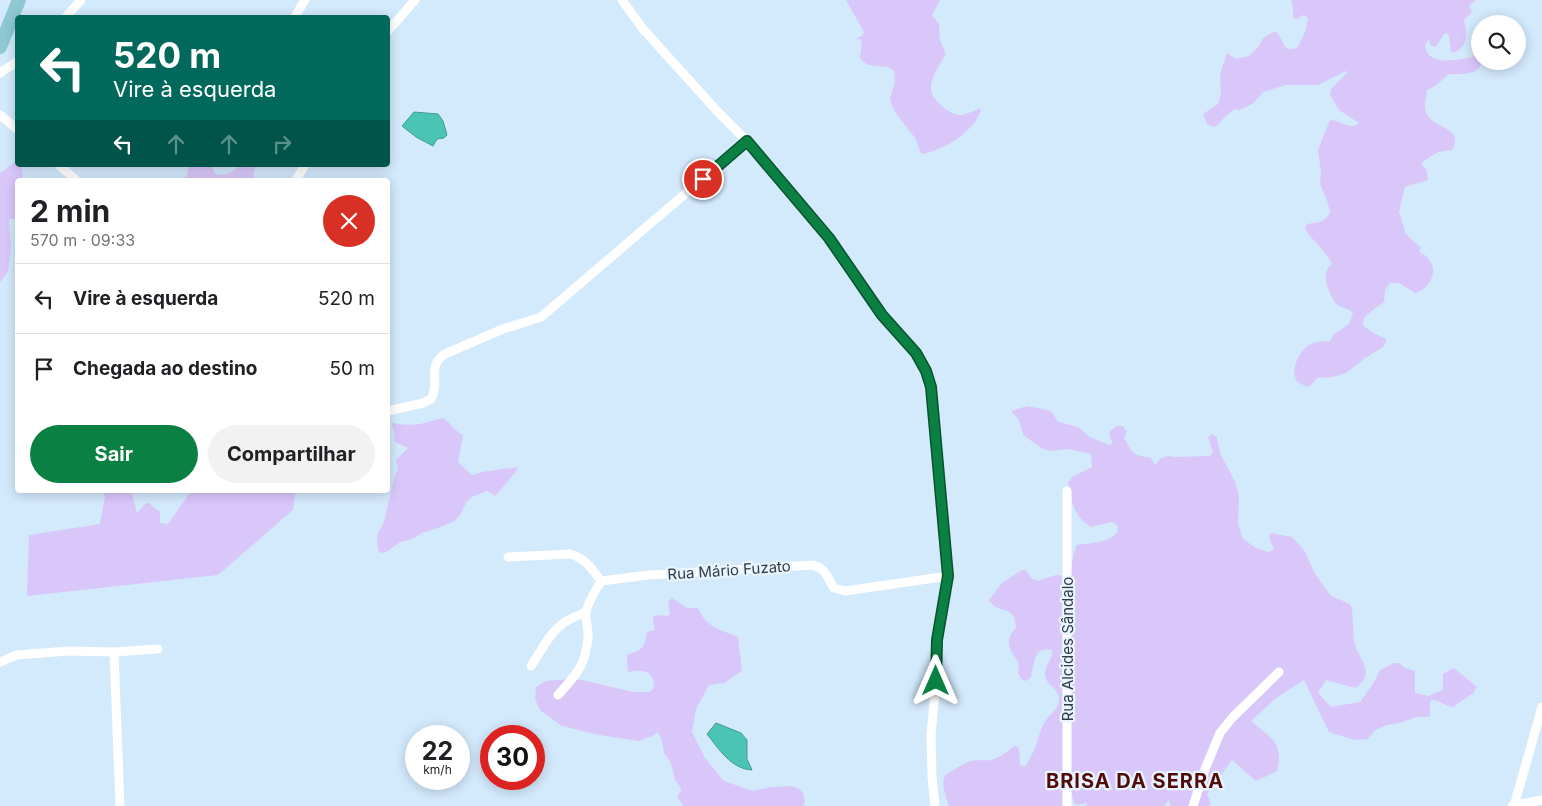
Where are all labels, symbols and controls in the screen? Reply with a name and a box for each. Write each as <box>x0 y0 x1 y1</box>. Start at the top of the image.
map controls <box>1471 15 1526 70</box>
button: search <box>1471 15 1526 70</box>
text: 520 m <box>113 34 221 76</box>
icon: left <box>30 35 95 100</box>
text: Vire à esquerda <box>113 76 276 102</box>
icon: left <box>109 130 137 158</box>
icon: ahead <box>162 130 190 158</box>
icon: ahead <box>215 130 243 158</box>
icon: right <box>268 130 296 158</box>
pin <box>682 158 724 200</box>
icon: arrive <box>689 165 717 193</box>
text: 2 min <box>30 193 110 229</box>
button: close <box>323 195 375 247</box>
text: 570 m · 09:33 <box>30 230 135 250</box>
icon: left <box>30 285 58 313</box>
text: Vire à esquerda <box>73 287 218 310</box>
text: 520 m <box>318 287 375 310</box>
icon: arrive <box>30 355 58 383</box>
text: Chegada ao destino <box>73 357 257 380</box>
text: 50 m <box>329 357 375 380</box>
button: Sair <box>30 425 198 483</box>
button: Compartilhar <box>208 425 375 483</box>
street label: Rua Mário Fuzato <box>667 556 791 584</box>
street label: Rua Alcides Sândalo <box>1058 577 1077 721</box>
position arrow <box>909 654 961 706</box>
speed limit sign: 30 <box>480 725 545 790</box>
text: 22 <box>422 736 453 766</box>
text: km/h <box>423 762 452 777</box>
district label: BRISA DA SERRA <box>1046 769 1224 793</box>

